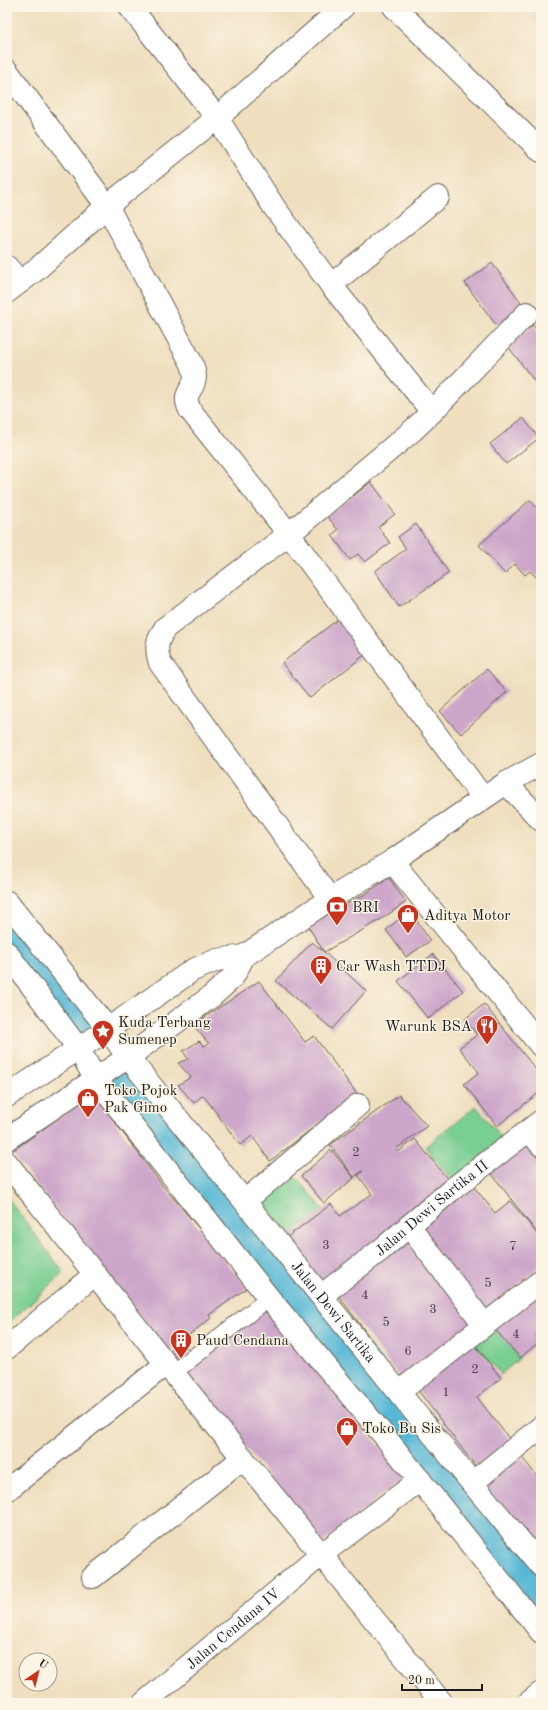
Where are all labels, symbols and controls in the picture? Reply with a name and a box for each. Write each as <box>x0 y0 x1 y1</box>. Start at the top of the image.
bank icon: BRI <box>324 894 350 927</box>
place label: BRI <box>352 901 379 916</box>
shop icon: Aditya Motor <box>395 902 421 935</box>
place label: Aditya Motor <box>424 909 511 924</box>
building icon: Car Wash TTDJ <box>308 953 334 986</box>
place label: Car Wash TTDJ <box>336 960 446 975</box>
restaurant icon: Warunk BSA <box>474 1013 500 1046</box>
place label: Kuda Terbang Sumenep <box>118 1016 211 1048</box>
place icon: Kuda Terbang Sumenep <box>90 1018 116 1051</box>
place label: Warunk BSA <box>385 1020 473 1035</box>
place label: Toko Pojok Pak Gimo <box>104 1084 178 1116</box>
shop icon: Toko Pojok Pak Gimo <box>75 1086 101 1119</box>
house number: 2 <box>352 1146 360 1159</box>
street label: Jalan Dewi Sartika II <box>373 1158 492 1260</box>
house number: 3 <box>322 1239 330 1252</box>
house number: 7 <box>509 1240 517 1253</box>
street label: Jalan Dewi Sartika <box>287 1259 378 1367</box>
house number: 5 <box>484 1277 492 1290</box>
house number: 4 <box>361 1289 369 1302</box>
house number: 3 <box>429 1303 437 1316</box>
house number: 5 <box>382 1316 390 1329</box>
building icon: Paud Cendana <box>168 1327 194 1360</box>
house number: 4 <box>512 1328 520 1341</box>
place label: Paud Cendana <box>196 1334 289 1349</box>
house number: 6 <box>404 1345 412 1358</box>
house number: 2 <box>471 1363 479 1376</box>
house number: 1 <box>442 1386 450 1399</box>
shop icon: Toko Bu Sis <box>334 1415 360 1448</box>
place label: Toko Bu Sis <box>362 1422 441 1437</box>
street label: Jalan Cendana IV <box>184 1586 284 1673</box>
north arrow <box>18 1652 58 1692</box>
text: U <box>36 1658 50 1672</box>
scale bar <box>402 1666 482 1692</box>
text: 20 m <box>408 1675 435 1687</box>

